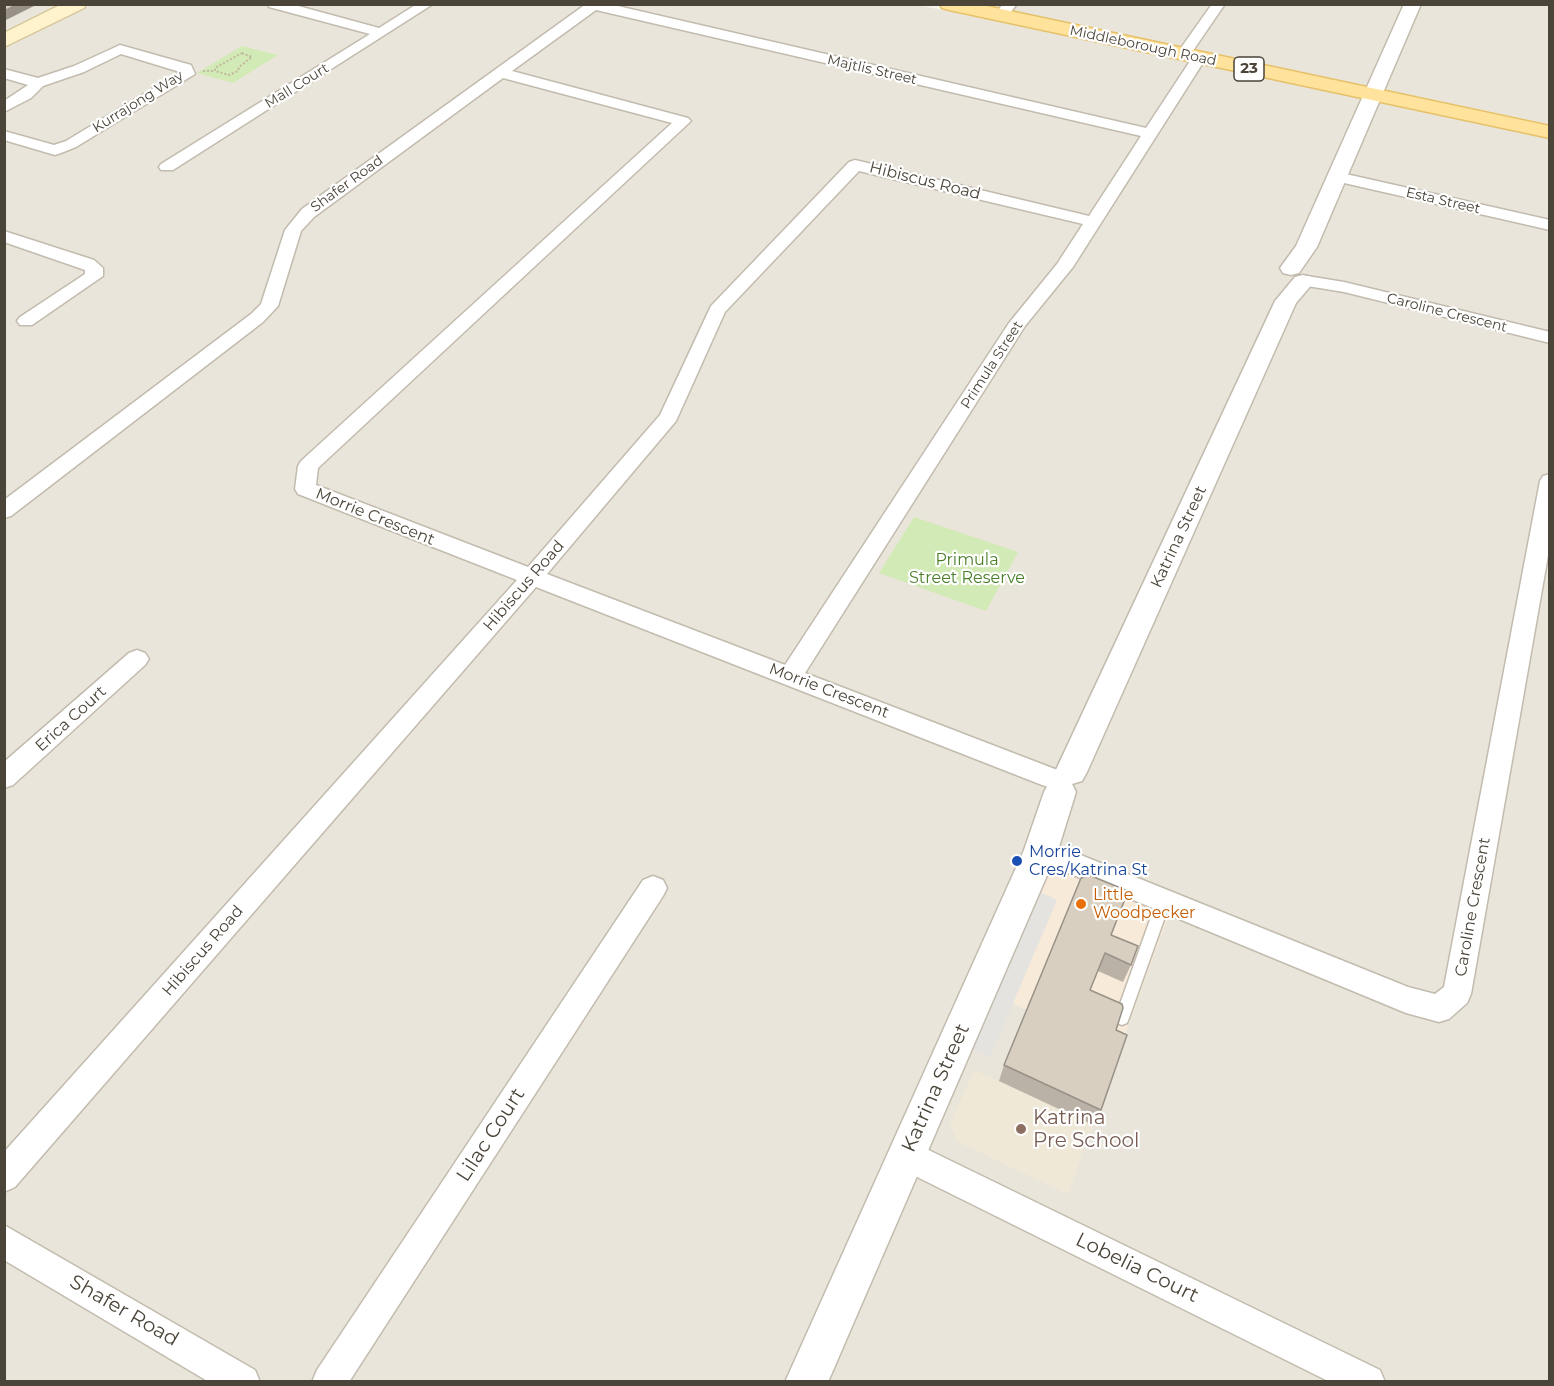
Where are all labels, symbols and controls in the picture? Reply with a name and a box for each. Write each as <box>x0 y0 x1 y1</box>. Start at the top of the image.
street label: Middleborough Road <box>1068 22 1218 70</box>
street label: Majtlis Street <box>826 52 918 88</box>
road number: 23 <box>1234 57 1264 81</box>
street label: Mall Court <box>262 60 332 112</box>
street label: Kurrajong Way <box>90 67 186 137</box>
street label: Shafer Road <box>308 152 386 216</box>
street label: Hibiscus Road <box>867 158 983 204</box>
street label: Esta Street <box>1404 184 1482 218</box>
street label: Caroline Crescent <box>1385 290 1509 336</box>
street label: Primula Street <box>957 318 1027 412</box>
street label: Katrina Street <box>1147 483 1211 591</box>
street label: Morrie Crescent <box>313 484 437 550</box>
street label: Hibiscus Road <box>479 537 569 635</box>
park label: Primula Street Reserve <box>909 550 1025 588</box>
street label: Morrie Crescent <box>766 659 892 723</box>
street label: Erica Court <box>32 682 110 756</box>
street label: Caroline Crescent <box>1451 836 1495 978</box>
place label: Morrie Cres/Katrina St <box>1029 842 1148 880</box>
marker: Morrie Cres/Katrina St <box>1010 854 1024 868</box>
place label: Little Woodpecker <box>1093 885 1196 923</box>
marker: Little Woodpecker <box>1074 897 1088 911</box>
street label: Hibiscus Road <box>158 902 248 1000</box>
street label: Katrina Street <box>897 1020 975 1156</box>
street label: Lilac Court <box>452 1084 530 1186</box>
place label: Katrina Pre School <box>1033 1106 1139 1153</box>
marker: Katrina Pre School <box>1014 1122 1028 1136</box>
street label: Lobelia Court <box>1072 1228 1202 1308</box>
street label: Shafer Road <box>65 1270 183 1352</box>

